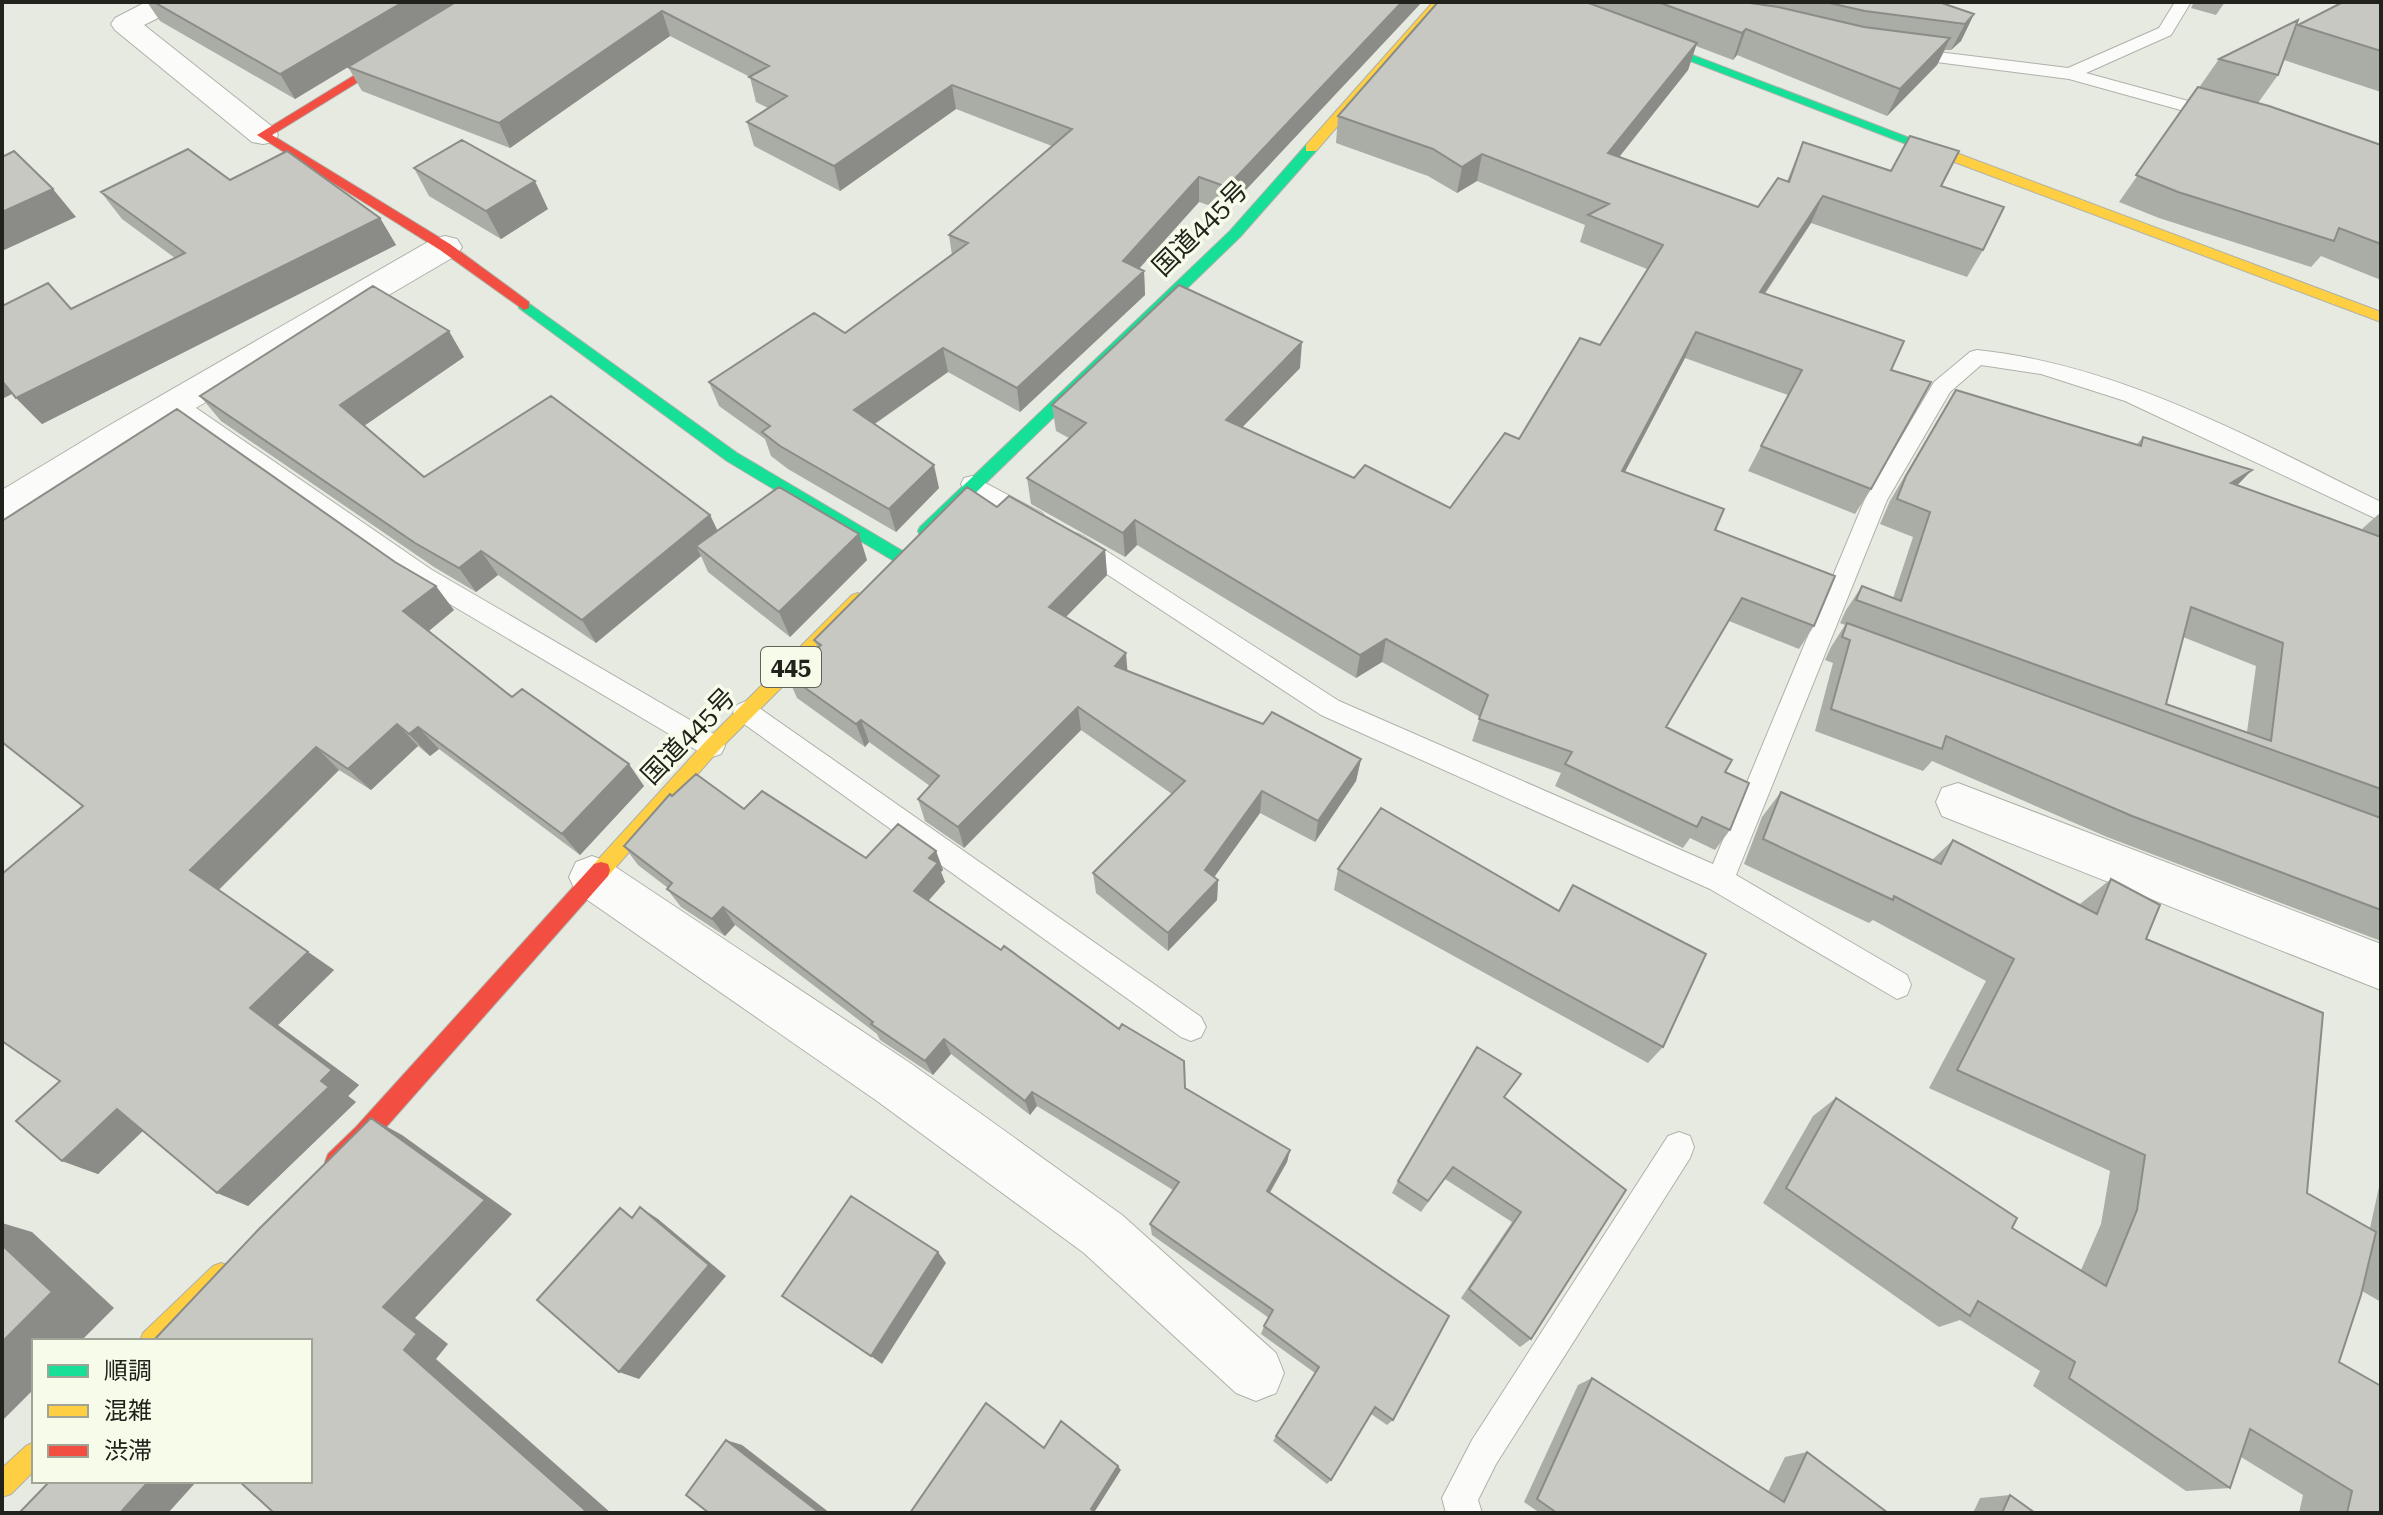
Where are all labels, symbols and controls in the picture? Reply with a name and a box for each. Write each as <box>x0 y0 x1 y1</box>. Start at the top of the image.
street label: 国道445号 <box>1146 174 1254 282</box>
road number: 445 <box>761 647 821 687</box>
street label: 国道445号 <box>635 682 741 790</box>
legend <box>32 1339 312 1483</box>
text: 順調 <box>104 1357 152 1385</box>
text: 混雑 <box>104 1397 152 1425</box>
text: 渋滞 <box>104 1437 152 1465</box>

